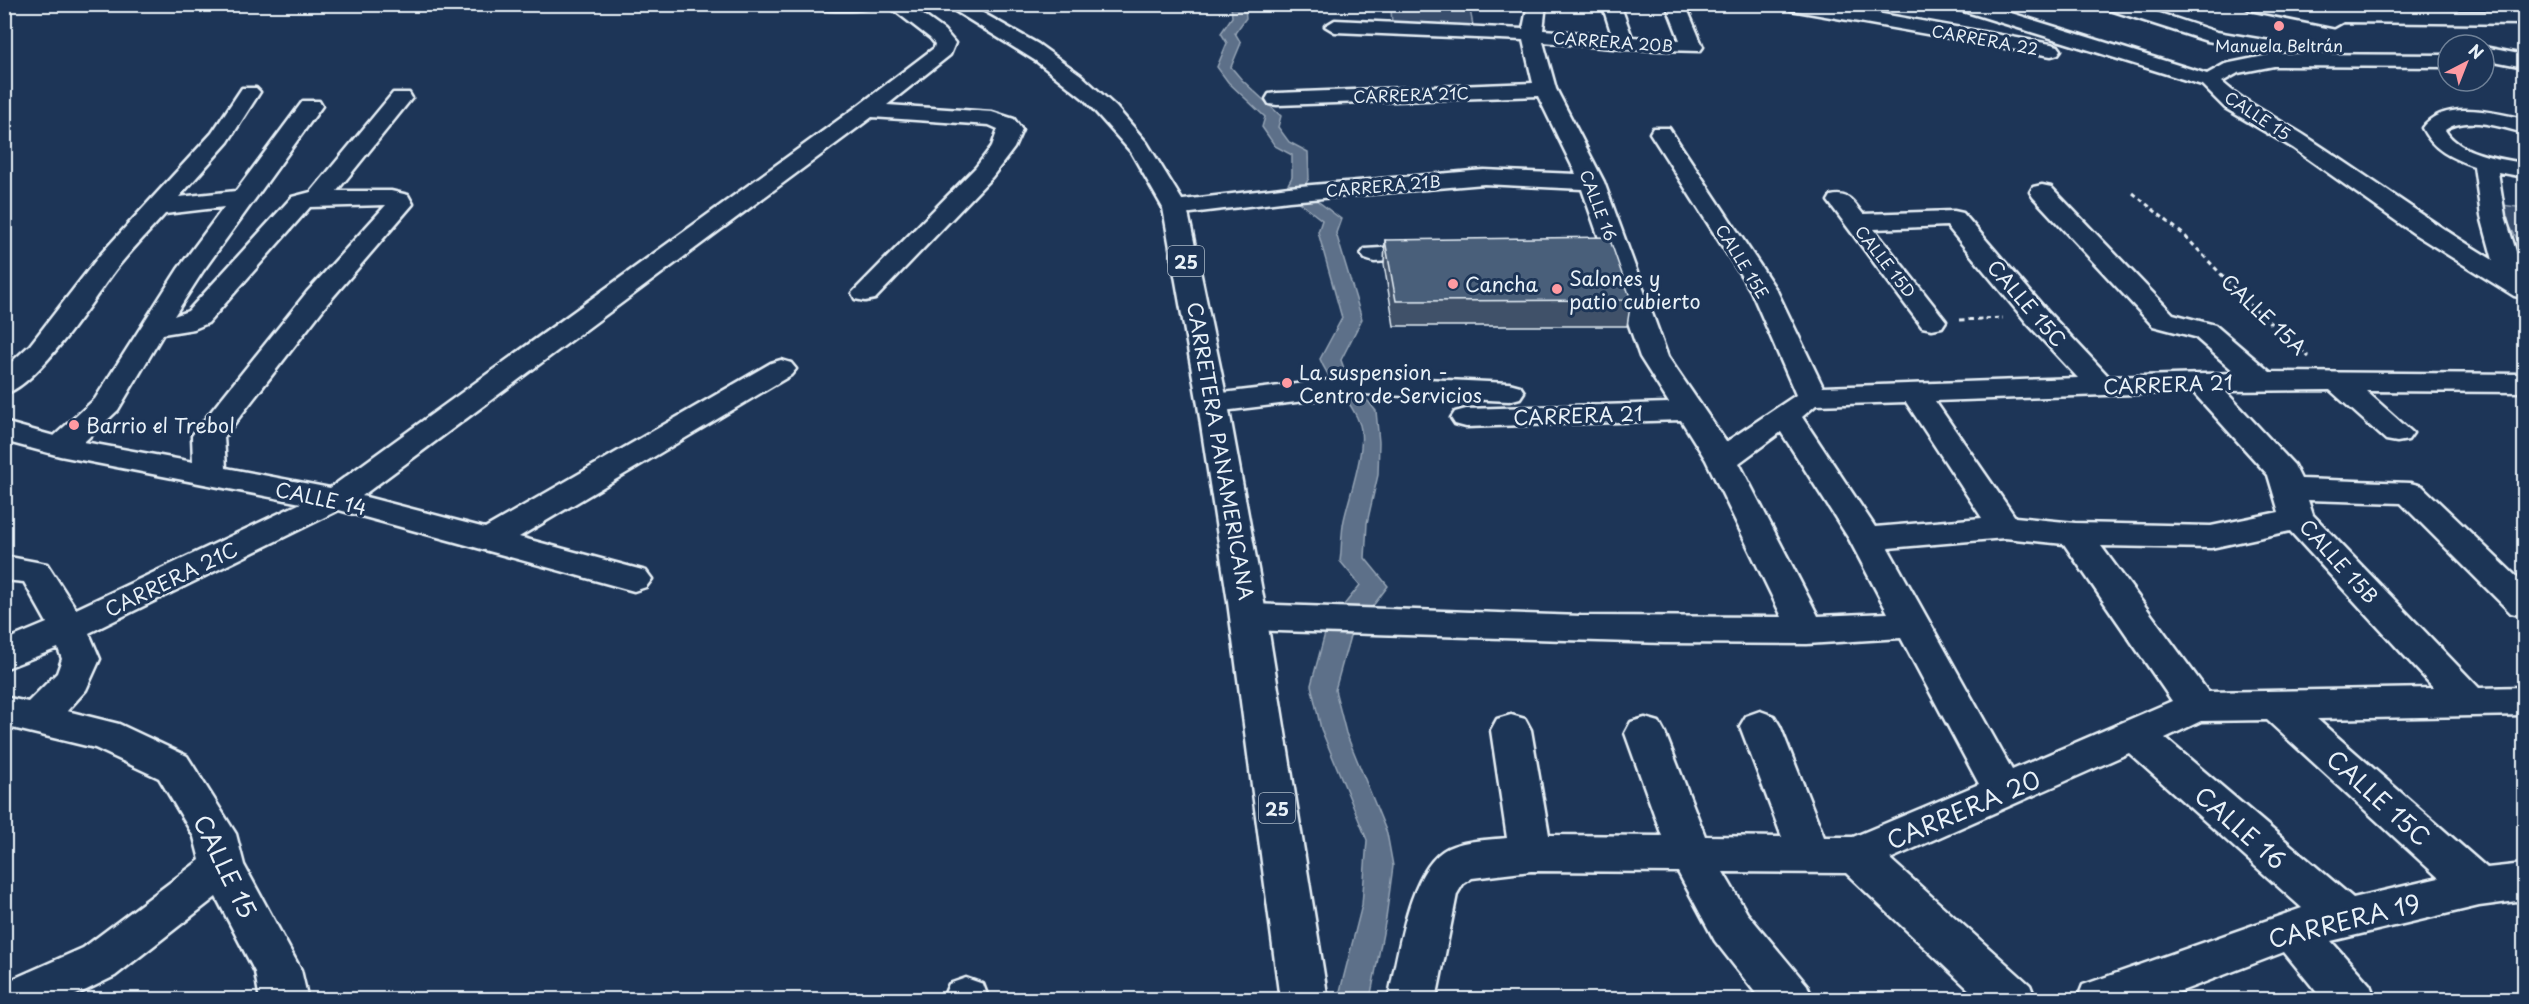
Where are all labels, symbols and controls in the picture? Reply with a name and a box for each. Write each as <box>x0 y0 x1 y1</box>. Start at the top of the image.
street label: CARRERA 22 <box>1930 18 2040 60</box>
marker: Manuela Beltrán <box>2272 19 2286 33</box>
street label: CARRERA 20B <box>1552 25 1674 57</box>
place label: Manuela Beltrán <box>2215 33 2343 57</box>
north arrow <box>2436 33 2496 93</box>
text: N <box>2464 38 2489 64</box>
street label: CARRERA 21C <box>1353 80 1469 108</box>
street label: CALLE 15 <box>2220 85 2296 145</box>
street label: CALLE 16 <box>1574 166 1624 244</box>
street label: CARRERA 21B <box>1325 168 1441 202</box>
street label: CALLE 15E <box>1711 219 1775 303</box>
street label: CALLE 15D <box>1850 220 1922 302</box>
road number: 25 <box>1168 246 1204 276</box>
street label: CALLE 15C <box>1980 253 2074 353</box>
place label: Salones y patio cubierto <box>1569 263 1700 316</box>
street label: CALLE 15A <box>2215 267 2313 361</box>
place label: Cancha <box>1465 269 1539 299</box>
marker: Cancha <box>1446 277 1460 291</box>
marker: Salones y patio cubierto <box>1550 282 1564 296</box>
street label: CARRETERA PANAMERICANA <box>1180 300 1262 602</box>
place label: La suspension - Centro de Servicios <box>1299 357 1482 410</box>
street label: CARRERA 21 <box>2103 367 2233 401</box>
marker: La suspension - Centro de Servicios <box>1280 376 1294 390</box>
street label: CARRERA 21 <box>1513 398 1643 432</box>
place label: Barrio el Trebol <box>86 410 235 440</box>
marker: Barrio el Trebol <box>67 418 81 432</box>
street label: CALLE 14 <box>273 474 369 522</box>
street label: CALLE 15B <box>2293 512 2385 610</box>
street label: CARRERA 21C <box>99 534 243 624</box>
street label: CALLE 15C <box>2319 741 2439 853</box>
street label: CARRERA 20 <box>1881 760 2045 858</box>
street label: CALLE 16 <box>2187 777 2295 877</box>
road number: 25 <box>1259 793 1295 823</box>
street label: CALLE 15 <box>185 808 267 924</box>
street label: CARRERA 19 <box>2264 884 2424 956</box>

